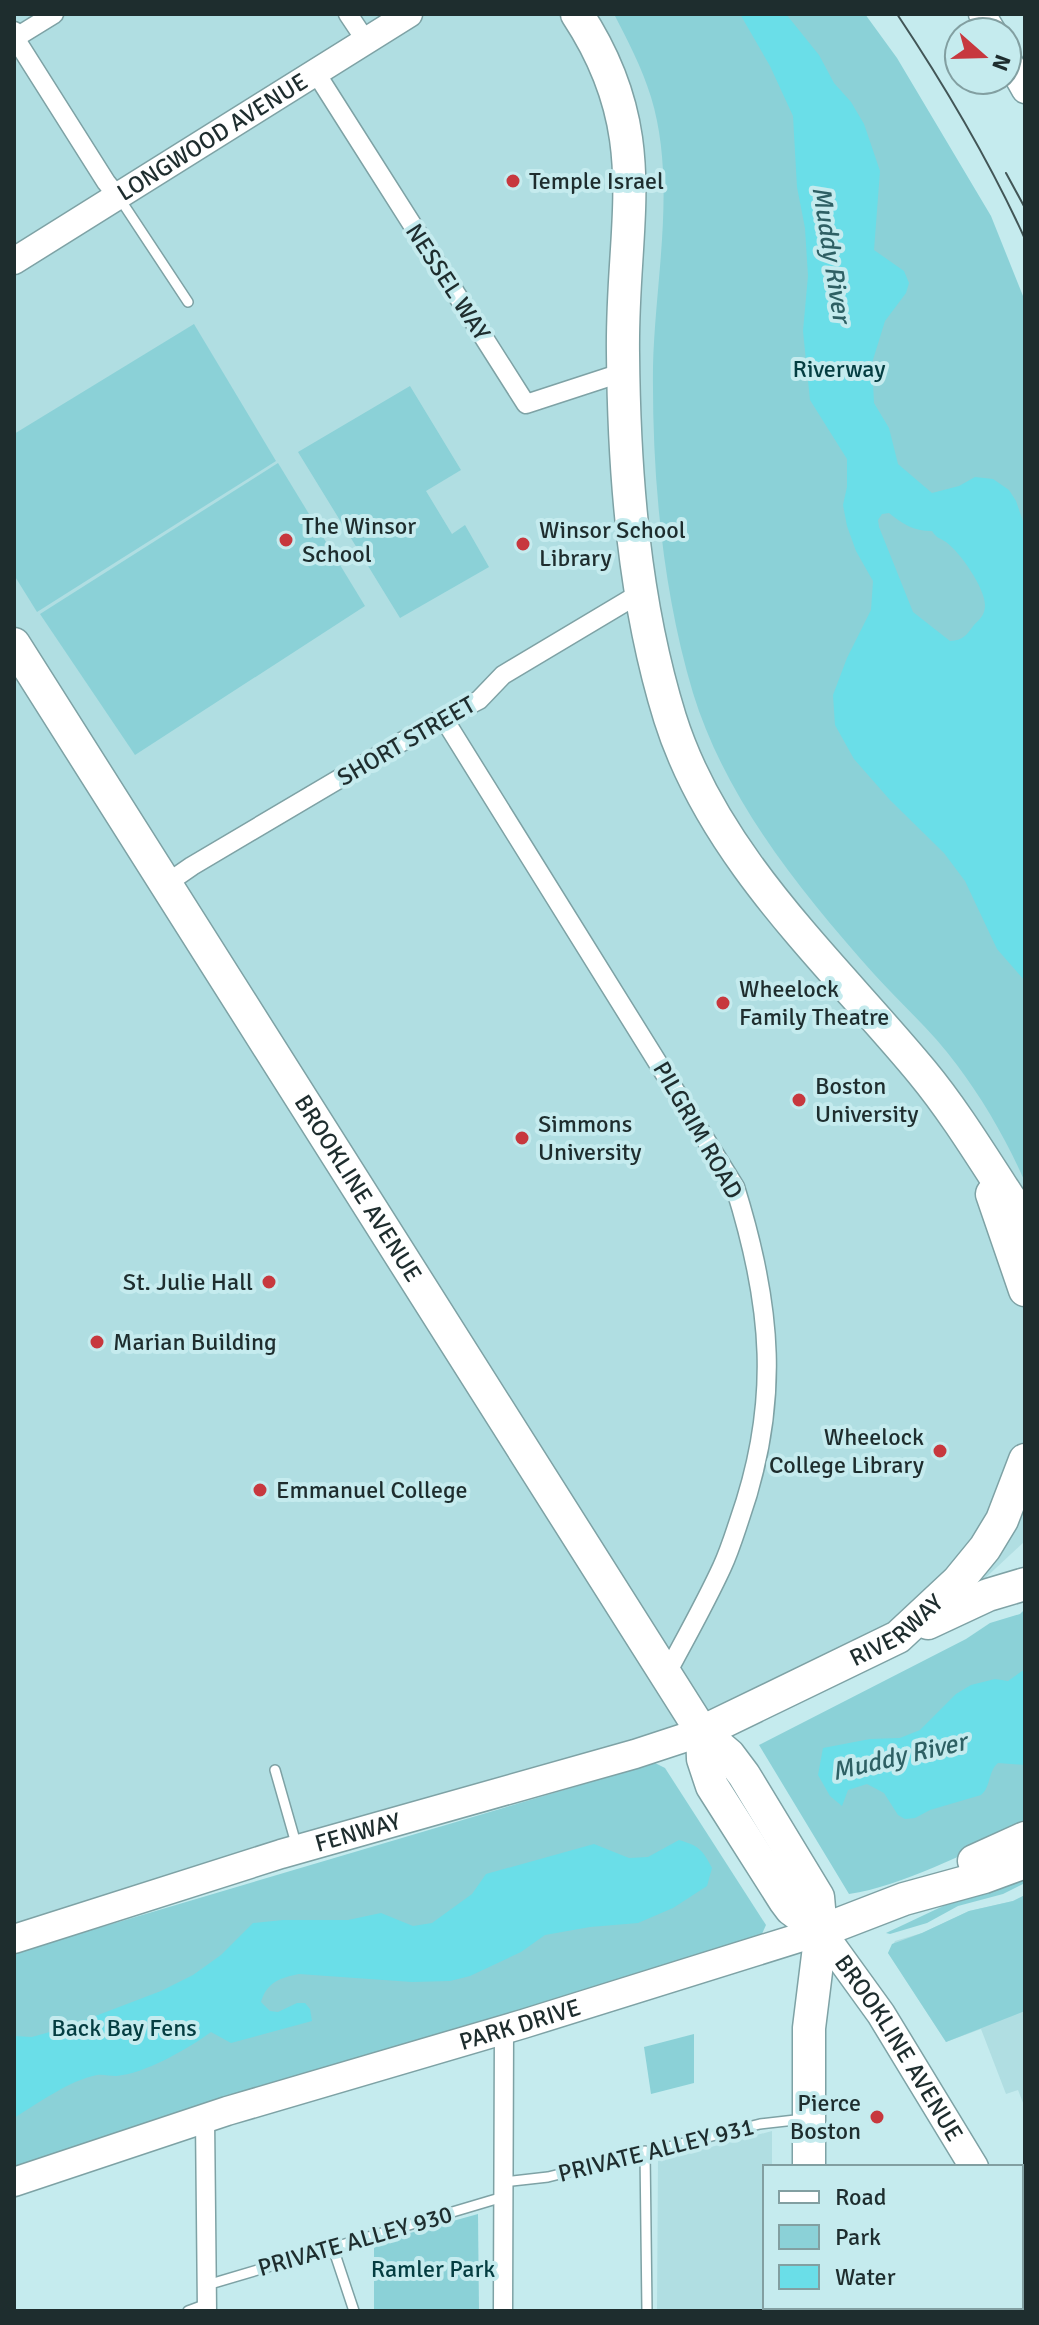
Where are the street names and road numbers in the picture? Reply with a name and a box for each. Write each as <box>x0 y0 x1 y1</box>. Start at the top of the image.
street label: LONGWOOD AVENUE <box>112 66 313 208</box>
street label: NESSEL WAY <box>399 218 497 346</box>
street label: SHORT STREET <box>332 689 481 793</box>
street label: PILGRIM ROAD <box>647 1056 749 1204</box>
street label: BROOKLINE AVENUE <box>288 1089 429 1288</box>
street label: RIVERWAY <box>845 1588 949 1673</box>
street label: FENWAY <box>312 1806 404 1859</box>
street label: BROOKLINE AVENUE <box>828 1949 970 2147</box>
street label: PARK DRIVE <box>456 1992 584 2057</box>
street label: PRIVATE ALLEY 931 <box>555 2111 757 2189</box>
street label: PRIVATE ALLEY 930 <box>254 2199 456 2283</box>

